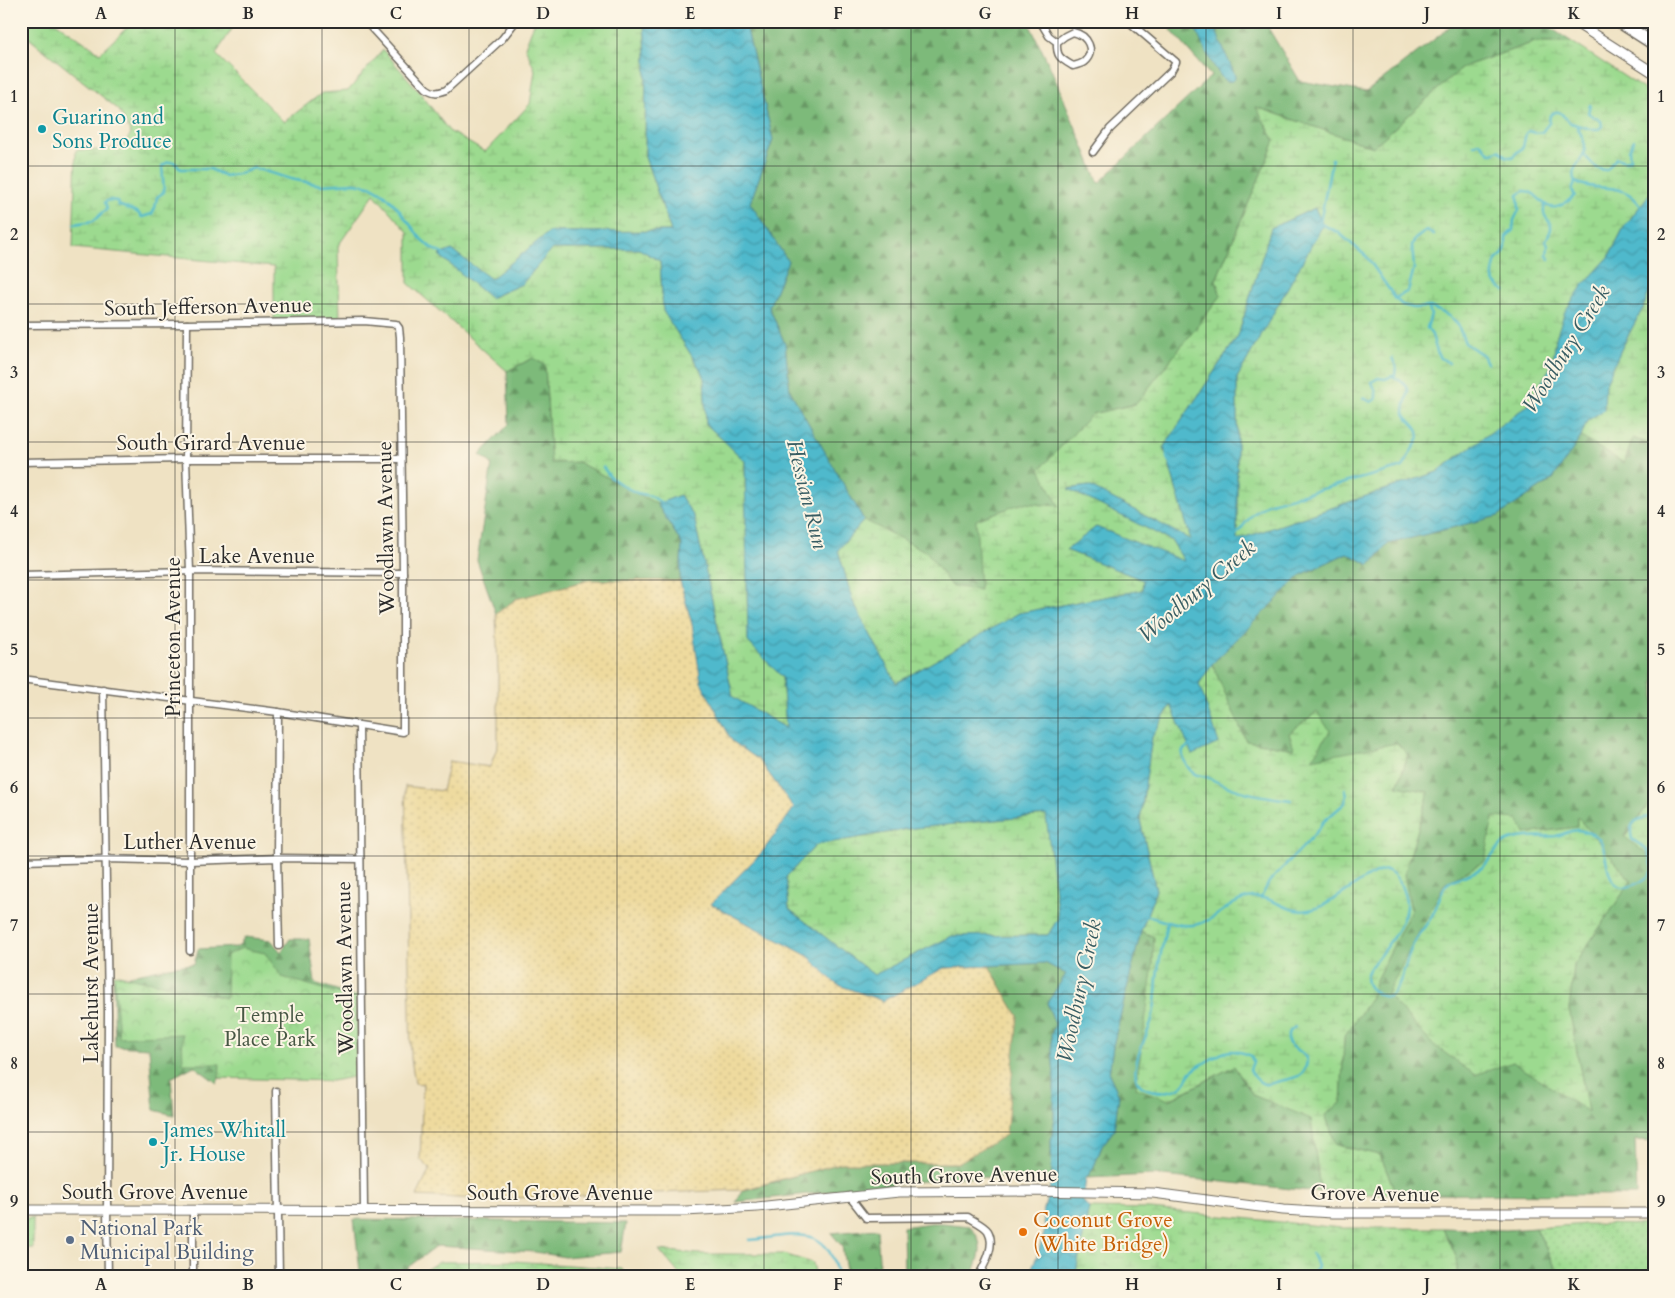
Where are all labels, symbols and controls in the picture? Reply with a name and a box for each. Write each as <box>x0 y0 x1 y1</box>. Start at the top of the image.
text: A <box>95 3 107 25</box>
text: B <box>242 3 254 25</box>
text: C <box>390 3 402 25</box>
text: D <box>536 3 550 25</box>
text: E <box>685 3 695 25</box>
text: F <box>833 3 843 25</box>
text: G <box>978 3 992 25</box>
text: H <box>1125 3 1139 25</box>
text: I <box>1276 3 1282 25</box>
text: J <box>1422 3 1430 25</box>
text: K <box>1568 3 1581 25</box>
text: 1 <box>10 86 18 108</box>
text: 1 <box>1657 86 1665 108</box>
place label: Guarino and Sons Produce <box>52 103 172 156</box>
marker: Guarino and Sons Produce <box>36 123 48 135</box>
text: 2 <box>10 224 18 246</box>
text: 2 <box>1657 224 1665 246</box>
water label: Woodbury Creek <box>1515 279 1617 419</box>
street label: South Jefferson Avenue <box>104 291 312 323</box>
text: 3 <box>10 362 18 384</box>
text: 3 <box>1657 362 1665 384</box>
street label: South Girard Avenue <box>116 429 306 458</box>
water label: Hessian Run <box>779 436 835 552</box>
street label: Woodlawn Avenue <box>370 441 402 616</box>
text: 4 <box>10 501 18 523</box>
text: 4 <box>1657 501 1665 523</box>
water label: Woodbury Creek <box>1132 533 1262 649</box>
street label: Lake Avenue <box>199 542 315 571</box>
street label: Princeton Avenue <box>159 557 188 717</box>
text: 5 <box>10 639 18 661</box>
text: 5 <box>1657 639 1665 661</box>
text: 6 <box>10 777 18 799</box>
text: 6 <box>1657 777 1665 799</box>
street label: Luther Avenue <box>123 828 257 857</box>
street label: Woodlawn Avenue <box>329 881 361 1056</box>
street label: Lakehurst Avenue <box>77 903 106 1063</box>
text: 7 <box>10 915 18 937</box>
text: 7 <box>1657 915 1665 937</box>
water label: Woodbury Creek <box>1049 917 1109 1065</box>
park label: Temple Place Park <box>224 1001 317 1054</box>
text: 8 <box>10 1053 18 1075</box>
text: 8 <box>1657 1053 1665 1075</box>
place label: James Whitall Jr. House <box>160 1116 286 1169</box>
marker: James Whitall Jr. House <box>147 1136 159 1148</box>
street label: South Grove Avenue <box>870 1160 1058 1192</box>
street label: South Grove Avenue <box>62 1178 248 1207</box>
street label: Grove Avenue <box>1310 1178 1440 1210</box>
street label: South Grove Avenue <box>467 1179 653 1208</box>
text: 9 <box>10 1191 18 1213</box>
text: 9 <box>1657 1191 1665 1213</box>
place label: Coconut Grove (White Bridge) <box>1033 1206 1173 1259</box>
place label: National Park Municipal Building <box>80 1214 254 1267</box>
marker: Coconut Grove (White Bridge) <box>1017 1226 1029 1238</box>
marker: National Park Municipal Building <box>64 1234 76 1246</box>
text: A <box>95 1274 107 1296</box>
text: B <box>242 1274 254 1296</box>
text: C <box>390 1274 402 1296</box>
text: D <box>536 1274 550 1296</box>
text: E <box>685 1274 695 1296</box>
text: F <box>833 1274 843 1296</box>
text: G <box>978 1274 992 1296</box>
text: H <box>1125 1274 1139 1296</box>
text: I <box>1276 1274 1282 1296</box>
text: J <box>1422 1274 1430 1296</box>
text: K <box>1568 1274 1581 1296</box>

